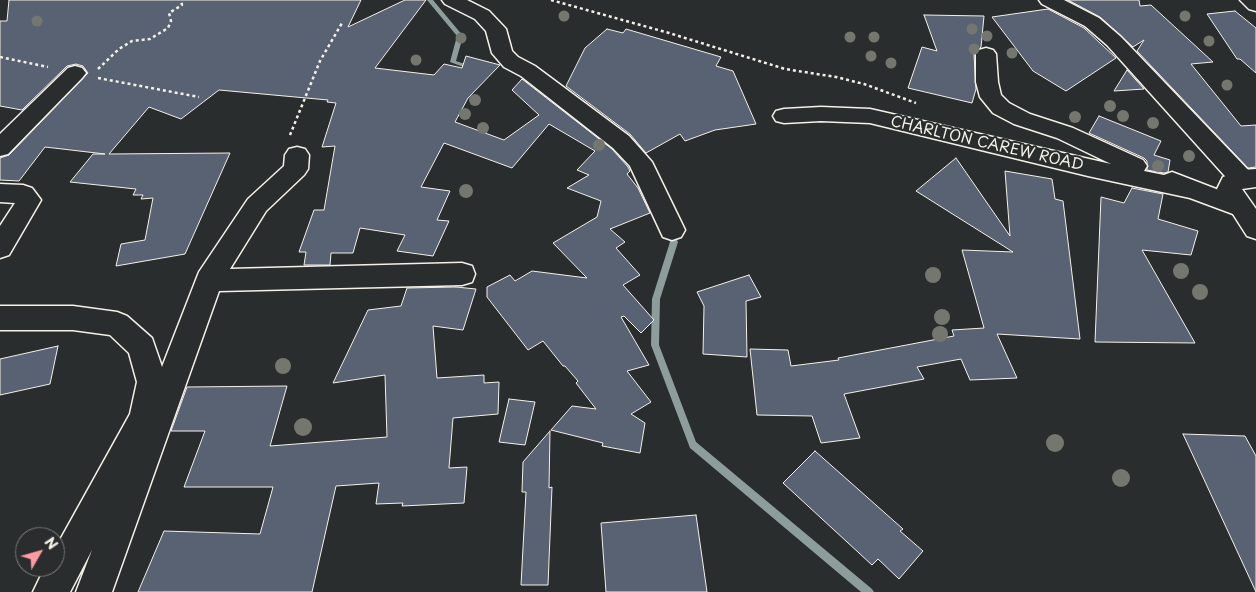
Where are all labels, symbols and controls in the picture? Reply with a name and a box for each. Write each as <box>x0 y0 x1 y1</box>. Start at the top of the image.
street label: CHARLTON CAREW ROAD <box>889 113 1085 175</box>
north arrow <box>15 527 65 577</box>
text: N <box>40 532 63 554</box>

